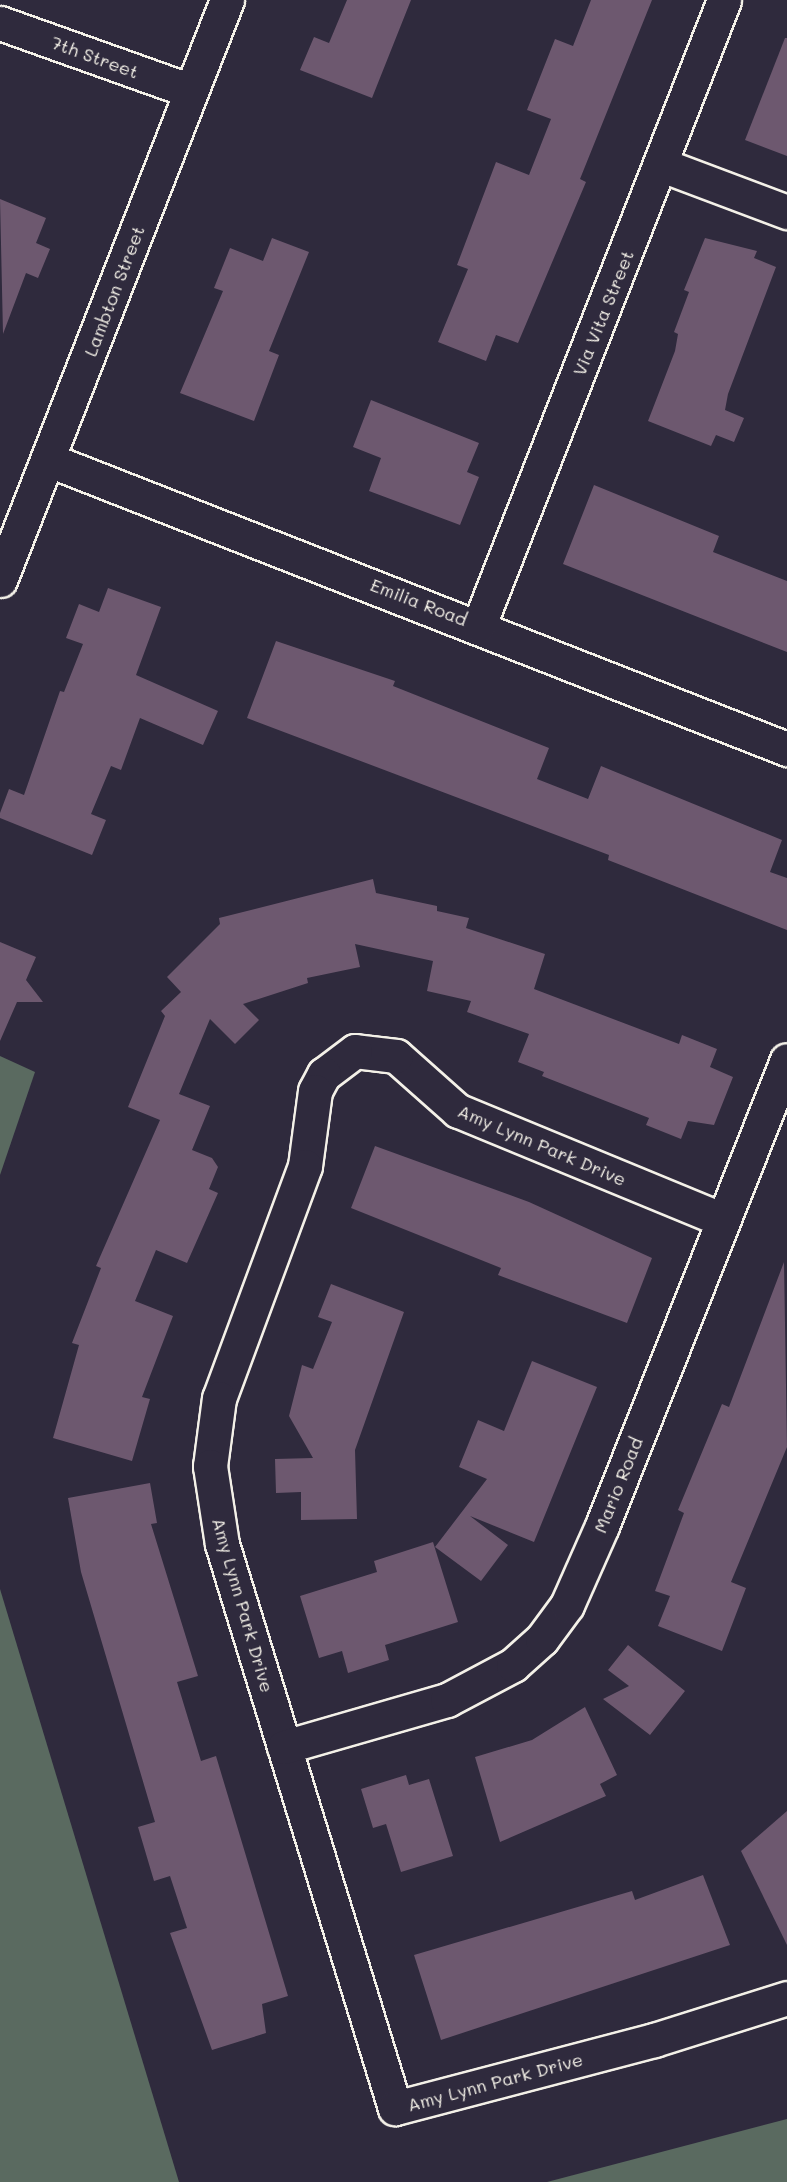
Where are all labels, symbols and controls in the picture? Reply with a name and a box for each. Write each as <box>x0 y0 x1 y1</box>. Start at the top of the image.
street label: 7th Street <box>48 31 142 83</box>
street label: Lambton Street <box>79 223 149 359</box>
street label: Via Vita Street <box>568 247 638 379</box>
street label: Emilia Road <box>368 574 470 630</box>
street label: Amy Lynn Park Drive <box>455 1100 629 1190</box>
street label: Mario Road <box>589 1434 647 1536</box>
street label: Amy Lynn Park Drive <box>208 1515 278 1695</box>
street label: Amy Lynn Park Drive <box>405 2048 585 2116</box>

